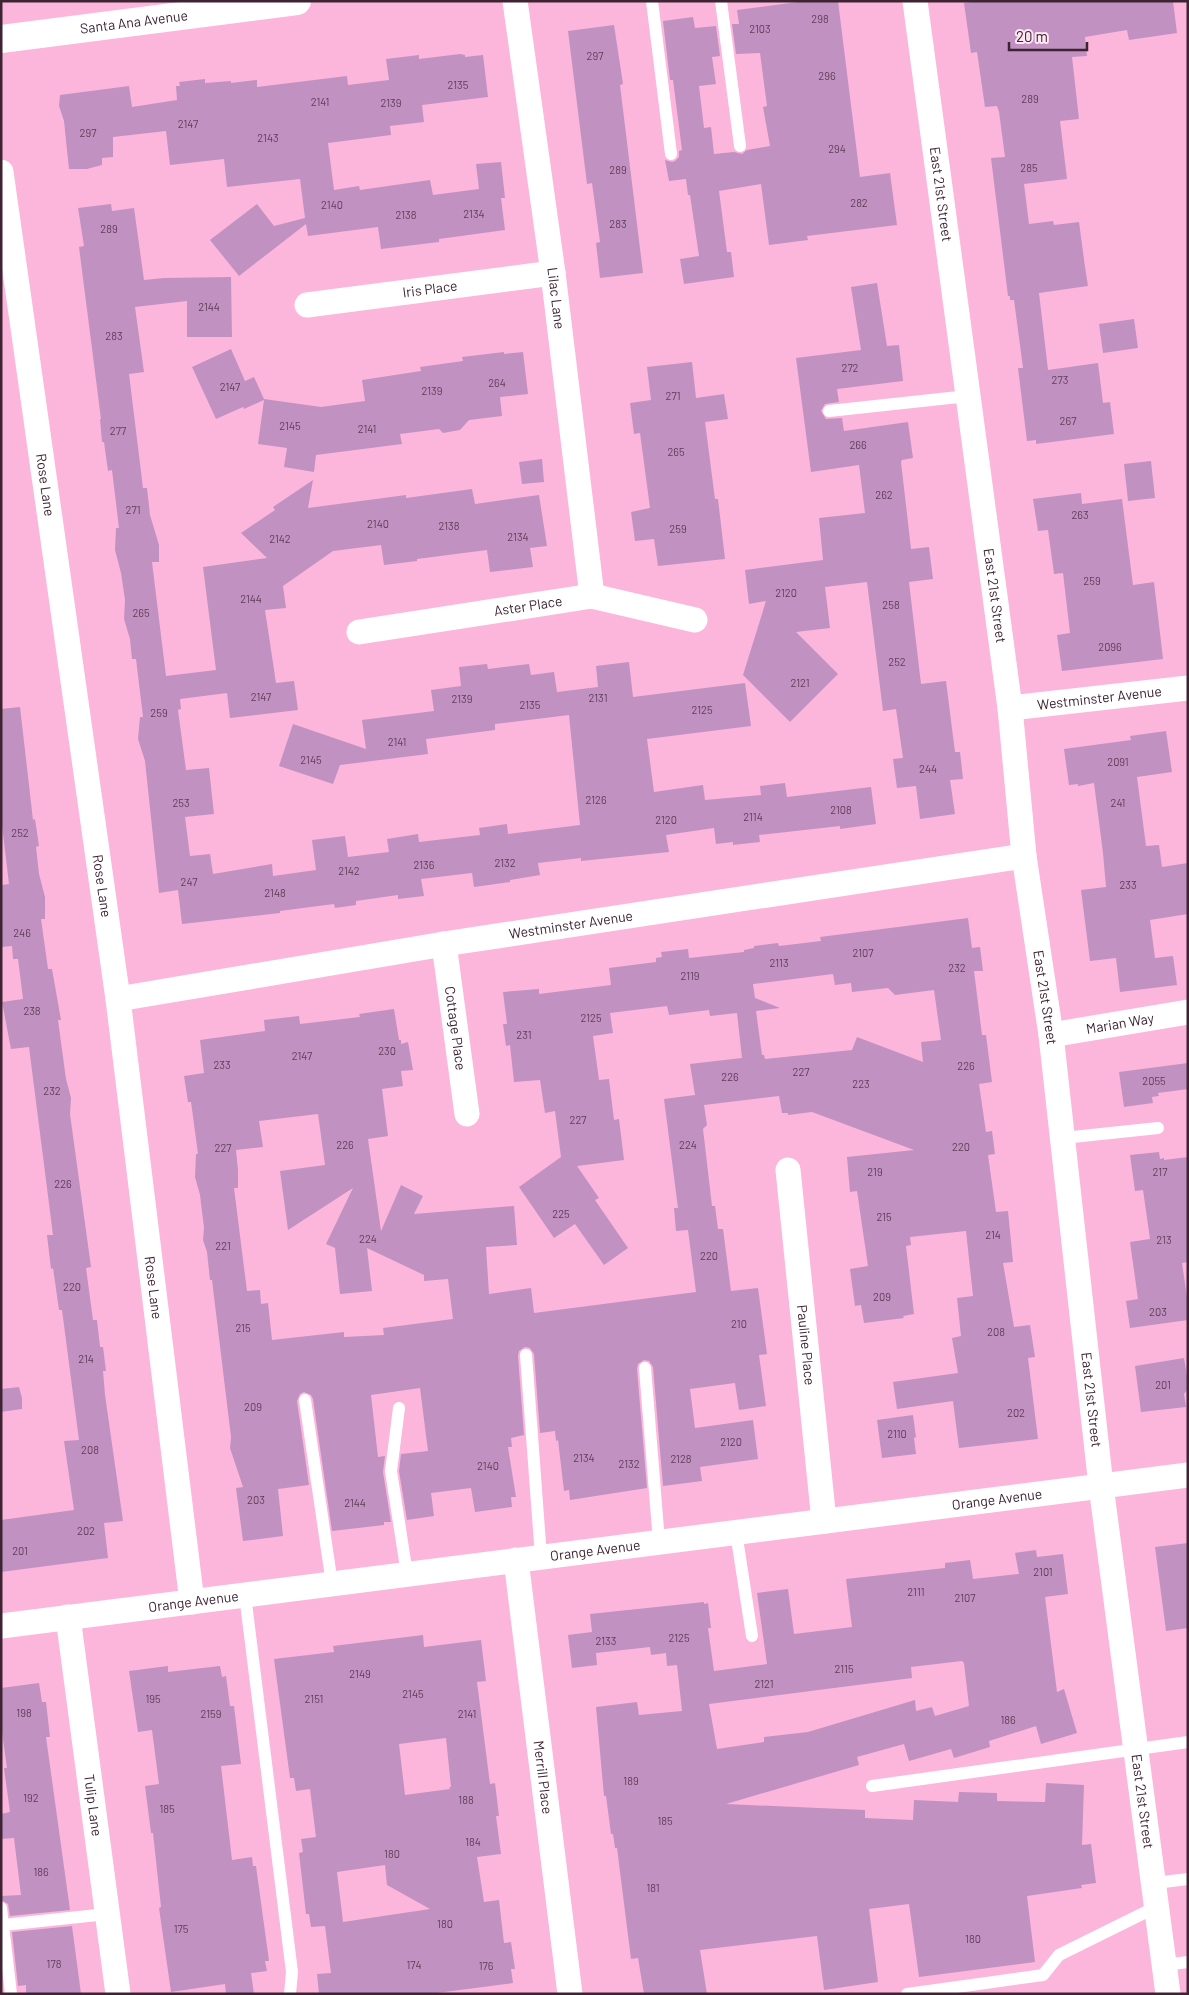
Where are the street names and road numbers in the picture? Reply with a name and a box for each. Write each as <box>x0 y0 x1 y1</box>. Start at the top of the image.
street label: Santa Ana Avenue <box>79 6 189 37</box>
street label: East 21st Street <box>927 146 956 243</box>
street label: Lilac Lane <box>544 266 569 330</box>
street label: Iris Place <box>401 277 458 301</box>
street label: Rose Lane <box>33 452 59 517</box>
street label: East 21st Street <box>981 547 1010 644</box>
street label: Aster Place <box>493 592 563 619</box>
street label: Westminster Avenue <box>1036 682 1162 713</box>
street label: Rose Lane <box>90 853 115 918</box>
street label: Westminster Avenue <box>508 906 634 942</box>
street label: East 21st Street <box>1030 949 1061 1046</box>
street label: Cottage Place <box>442 985 470 1071</box>
street label: Marian Way <box>1085 1009 1156 1037</box>
street label: Rose Lane <box>142 1255 166 1320</box>
street label: Pauline Place <box>794 1304 819 1386</box>
street label: East 21st Street <box>1078 1351 1106 1448</box>
street label: Orange Avenue <box>951 1485 1043 1513</box>
street label: Orange Avenue <box>549 1536 641 1564</box>
street label: Orange Avenue <box>147 1587 240 1615</box>
street label: Merrill Place <box>531 1740 557 1815</box>
street label: East 21st Street <box>1128 1753 1158 1850</box>
street label: Tulip Lane <box>81 1773 106 1837</box>

